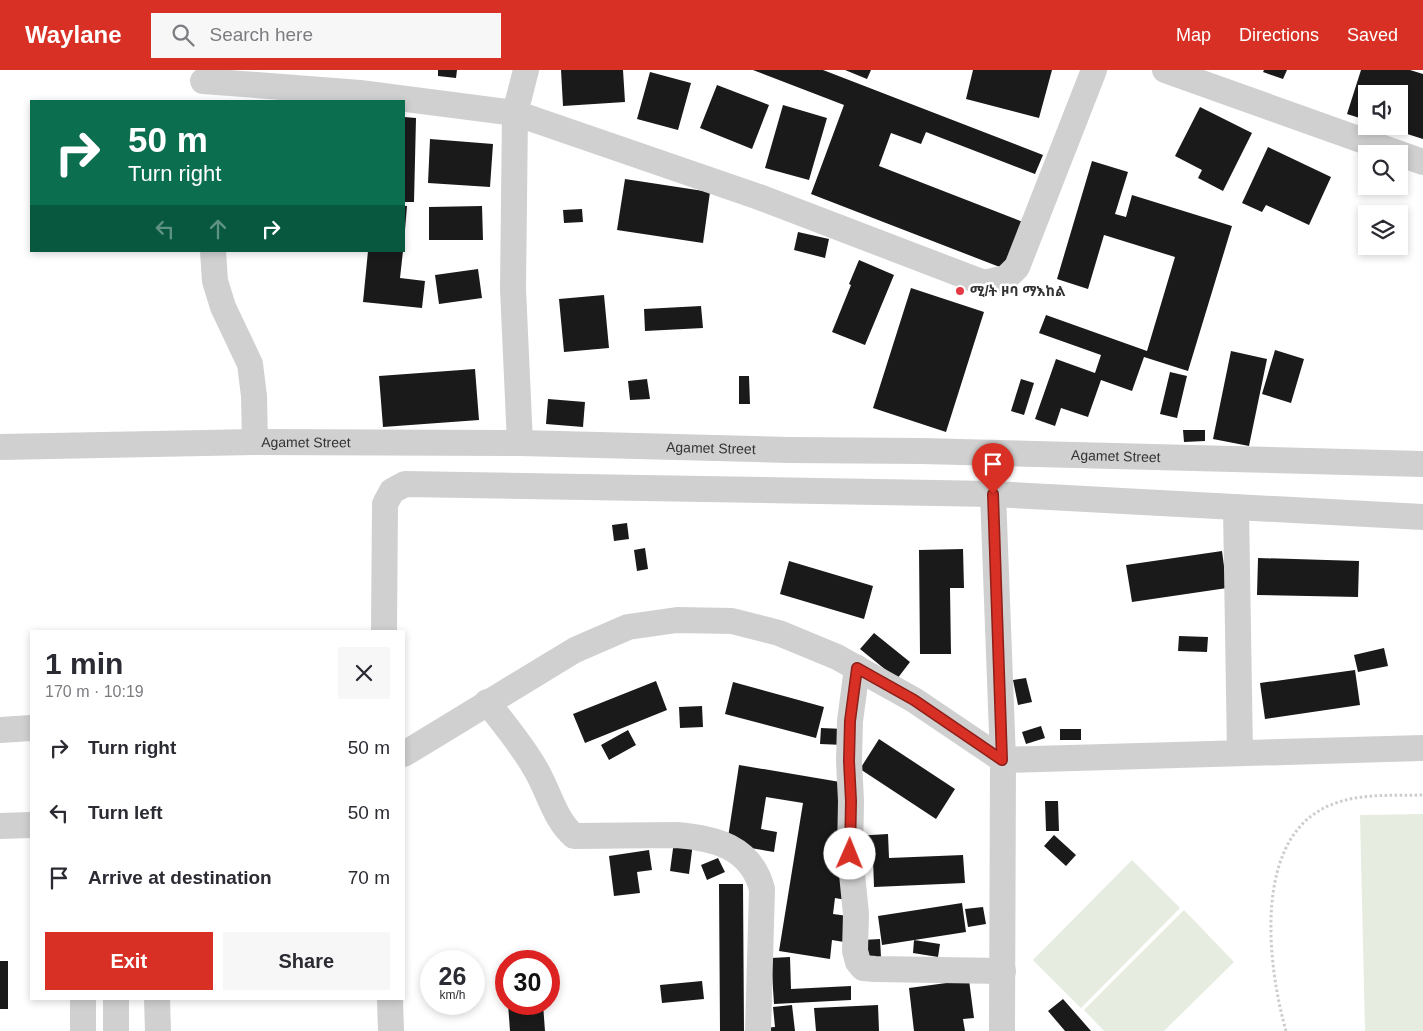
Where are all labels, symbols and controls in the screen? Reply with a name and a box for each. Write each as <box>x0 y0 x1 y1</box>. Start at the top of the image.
search box <box>151 13 501 58</box>
text: Waylane <box>25 21 121 48</box>
icon: search <box>169 21 197 49</box>
text: Search here <box>209 24 313 45</box>
text: Map <box>1176 25 1211 45</box>
text: Directions <box>1239 25 1319 45</box>
text: Saved <box>1347 25 1398 45</box>
map controls <box>1358 85 1408 255</box>
button: sound <box>1358 85 1408 135</box>
icon: right <box>45 120 110 185</box>
text: 50 m <box>128 120 208 159</box>
button: search <box>1358 145 1408 195</box>
text: Turn right <box>128 161 221 186</box>
button: layers <box>1358 205 1408 255</box>
icon: left <box>151 215 179 243</box>
icon: ahead <box>204 215 232 243</box>
icon: right <box>257 215 285 243</box>
place label: ሚ/ት ዞባ ማእከል <box>970 283 1066 299</box>
marker: ሚ/ት ዞባ ማእከል <box>954 285 966 297</box>
street label: Agamet Street <box>261 434 351 450</box>
street label: Agamet Street <box>666 439 756 457</box>
pin <box>972 443 1014 494</box>
street label: Agamet Street <box>1071 447 1161 465</box>
icon: arrive <box>979 450 1007 478</box>
text: 1 min <box>45 647 123 680</box>
button: close <box>338 647 390 699</box>
text: 170 m · 10:19 <box>45 683 144 700</box>
icon: right <box>45 734 73 762</box>
text: Turn right <box>88 737 176 758</box>
text: 50 m <box>348 737 390 758</box>
icon: left <box>45 799 73 827</box>
text: Turn left <box>88 802 163 823</box>
text: 50 m <box>348 802 390 823</box>
position arrow <box>823 827 875 879</box>
icon: arrive <box>45 864 73 892</box>
text: Arrive at destination <box>88 867 272 888</box>
text: 70 m <box>348 867 390 888</box>
button: Exit <box>45 932 213 990</box>
button: Share <box>223 932 390 990</box>
speed limit sign: 30 <box>495 950 560 1015</box>
text: 26 <box>439 962 466 990</box>
text: km/h <box>439 988 466 1002</box>

